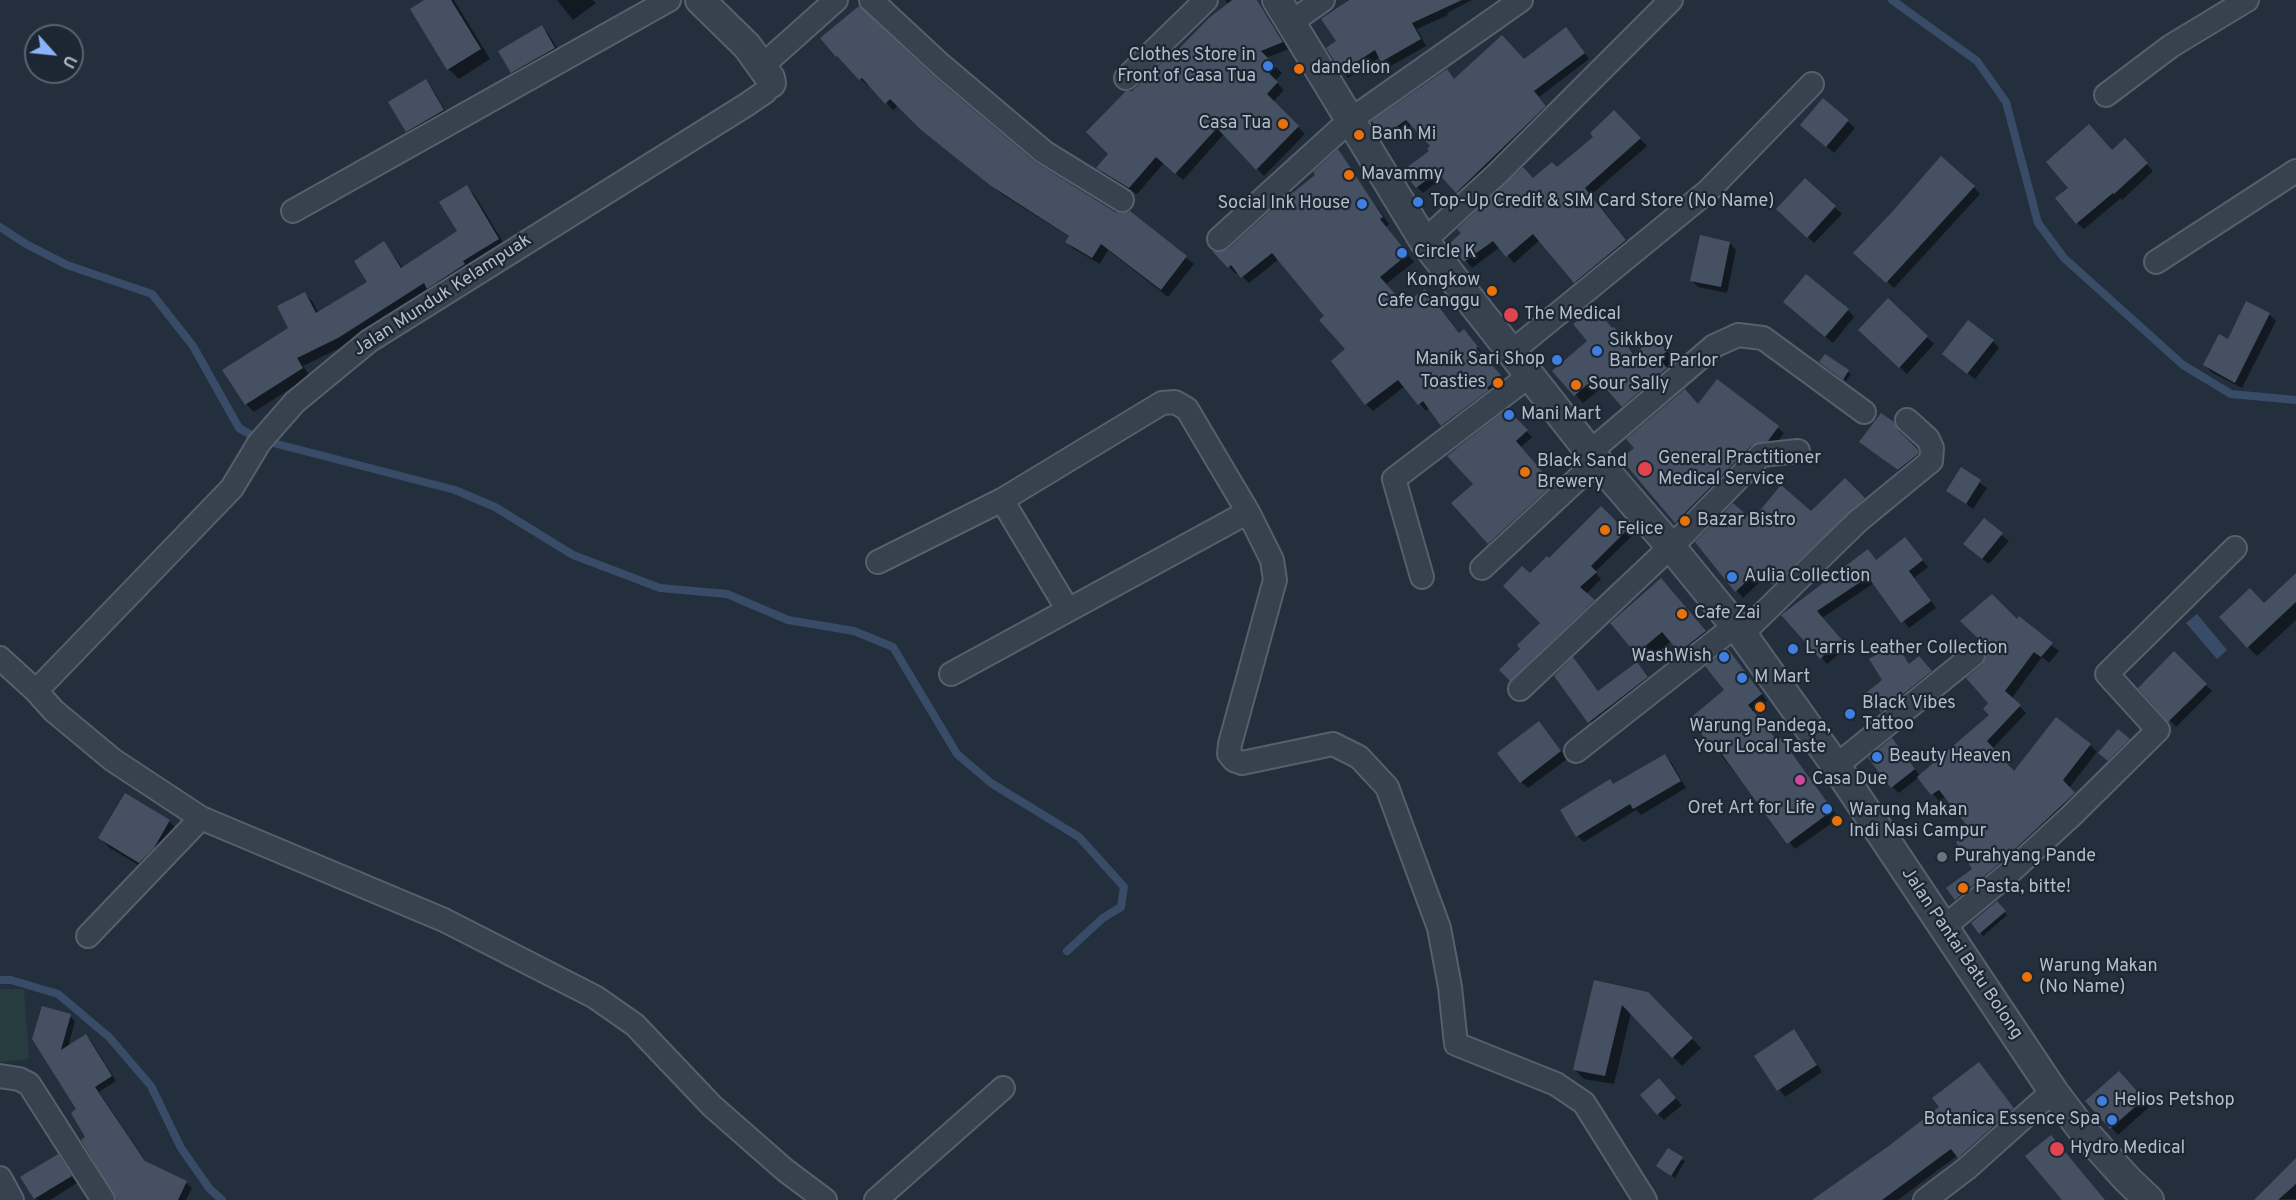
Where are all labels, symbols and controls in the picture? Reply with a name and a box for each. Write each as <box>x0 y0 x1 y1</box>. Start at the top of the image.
north arrow <box>24 24 84 84</box>
place label: Clothes Store in Front of Casa Tua <box>1117 45 1256 88</box>
text: U <box>57 52 80 71</box>
place label: dandelion <box>1311 58 1390 80</box>
marker: Clothes Store in Front of Casa Tua <box>1261 59 1275 73</box>
marker: dandelion <box>1292 62 1306 76</box>
place label: Casa Tua <box>1198 113 1271 135</box>
marker: Casa Tua <box>1276 117 1290 131</box>
place label: Banh Mi <box>1371 124 1436 146</box>
marker: Banh Mi <box>1352 128 1366 142</box>
place label: Mavammy <box>1361 164 1443 186</box>
marker: Mavammy <box>1342 168 1356 182</box>
place label: Top-Up Credit & SIM Card Store (No Name) <box>1430 191 1774 213</box>
place label: Social Ink House <box>1217 193 1350 215</box>
marker: Top-Up Credit & SIM Card Store (No Name) <box>1411 195 1425 209</box>
marker: Social Ink House <box>1355 197 1369 211</box>
street label: Jalan Munduk Kelampuak <box>350 230 536 362</box>
place label: Circle K <box>1414 242 1476 264</box>
marker: Circle K <box>1395 246 1409 260</box>
place label: Kongkow Cafe Canggu <box>1377 270 1480 312</box>
marker: Kongkow Cafe Canggu <box>1485 284 1499 298</box>
place label: The Medical <box>1524 304 1621 326</box>
marker: The Medical <box>1502 306 1520 324</box>
place label: Sikkboy Barber Parlor <box>1609 330 1718 372</box>
marker: Sikkboy Barber Parlor <box>1590 344 1604 358</box>
place label: Manik Sari Shop <box>1415 349 1545 371</box>
marker: Manik Sari Shop <box>1550 353 1564 367</box>
place label: Toasties <box>1420 372 1486 394</box>
place label: Sour Sally <box>1588 374 1669 396</box>
marker: Toasties <box>1491 376 1505 390</box>
marker: Sour Sally <box>1569 378 1583 392</box>
place label: Mani Mart <box>1521 404 1601 426</box>
marker: Mani Mart <box>1502 408 1516 422</box>
place label: General Practitioner Medical Service <box>1658 448 1821 490</box>
place label: Black Sand Brewery <box>1537 451 1627 494</box>
marker: General Practitioner Medical Service <box>1636 460 1654 478</box>
marker: Black Sand Brewery <box>1518 465 1532 479</box>
place label: Bazar Bistro <box>1697 510 1796 532</box>
marker: Bazar Bistro <box>1678 514 1692 528</box>
place label: Felice <box>1617 519 1663 541</box>
marker: Felice <box>1598 523 1612 537</box>
place label: Aulia Collection <box>1744 566 1870 588</box>
marker: Aulia Collection <box>1725 570 1739 584</box>
place label: Cafe Zai <box>1694 603 1760 625</box>
marker: Cafe Zai <box>1675 607 1689 621</box>
place label: L'arris Leather Collection <box>1805 638 2008 660</box>
marker: L'arris Leather Collection <box>1786 642 1800 656</box>
place label: WashWish <box>1631 646 1712 668</box>
marker: WashWish <box>1717 650 1731 664</box>
place label: M Mart <box>1754 667 1810 689</box>
marker: M Mart <box>1735 671 1749 685</box>
place label: Black Vibes Tattoo <box>1862 693 1956 736</box>
marker: Warung Pandega, Your Local Taste <box>1753 700 1767 714</box>
marker: Black Vibes Tattoo <box>1843 707 1857 721</box>
place label: Warung Pandega, Your Local Taste <box>1689 716 1831 758</box>
place label: Beauty Heaven <box>1889 746 2011 768</box>
marker: Beauty Heaven <box>1870 750 1884 764</box>
place label: Casa Due <box>1812 769 1887 791</box>
marker: Casa Due <box>1793 773 1807 787</box>
place label: Oret Art for Life <box>1688 798 1815 820</box>
place label: Warung Makan Indi Nasi Campur <box>1849 800 1987 842</box>
marker: Oret Art for Life <box>1820 802 1834 816</box>
marker: Warung Makan Indi Nasi Campur <box>1830 814 1844 828</box>
place label: Purahyang Pande <box>1954 846 2096 868</box>
marker: Purahyang Pande <box>1935 850 1949 864</box>
street label: Jalan Pantai Batu Bolong <box>1895 864 2027 1044</box>
place label: Pasta, bitte! <box>1975 877 2071 899</box>
marker: Pasta, bitte! <box>1956 881 1970 895</box>
place label: Warung Makan (No Name) <box>2039 956 2158 998</box>
marker: Warung Makan (No Name) <box>2020 970 2034 984</box>
place label: Helios Petshop <box>2114 1090 2235 1112</box>
marker: Helios Petshop <box>2095 1094 2109 1108</box>
place label: Botanica Essence Spa <box>1923 1109 2100 1131</box>
marker: Botanica Essence Spa <box>2105 1113 2119 1127</box>
place label: Hydro Medical <box>2070 1138 2185 1160</box>
marker: Hydro Medical <box>2048 1140 2066 1158</box>

